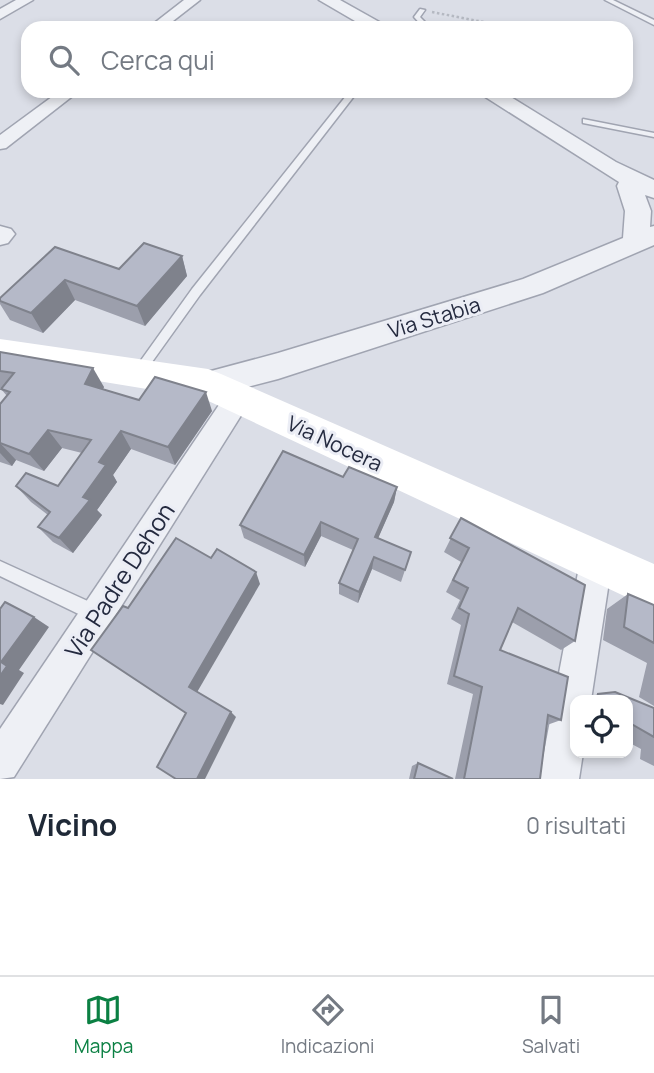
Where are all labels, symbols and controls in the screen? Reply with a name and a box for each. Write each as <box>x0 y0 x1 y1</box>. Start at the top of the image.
search box <box>21 21 633 98</box>
icon: search <box>45 41 83 79</box>
text: Cerca qui <box>101 42 215 78</box>
street label: Via Stabia <box>384 290 484 344</box>
street label: Via Nocera <box>283 409 387 477</box>
street label: Via Padre Dehon <box>56 496 182 664</box>
map controls <box>570 695 633 758</box>
button: locate <box>570 695 633 758</box>
text: Vicino <box>28 804 117 845</box>
text: 0 risultati <box>526 809 626 841</box>
tab: Mappa <box>74 991 133 1059</box>
tab: Indicazioni <box>281 991 374 1059</box>
tab: Salvati <box>522 991 580 1059</box>

